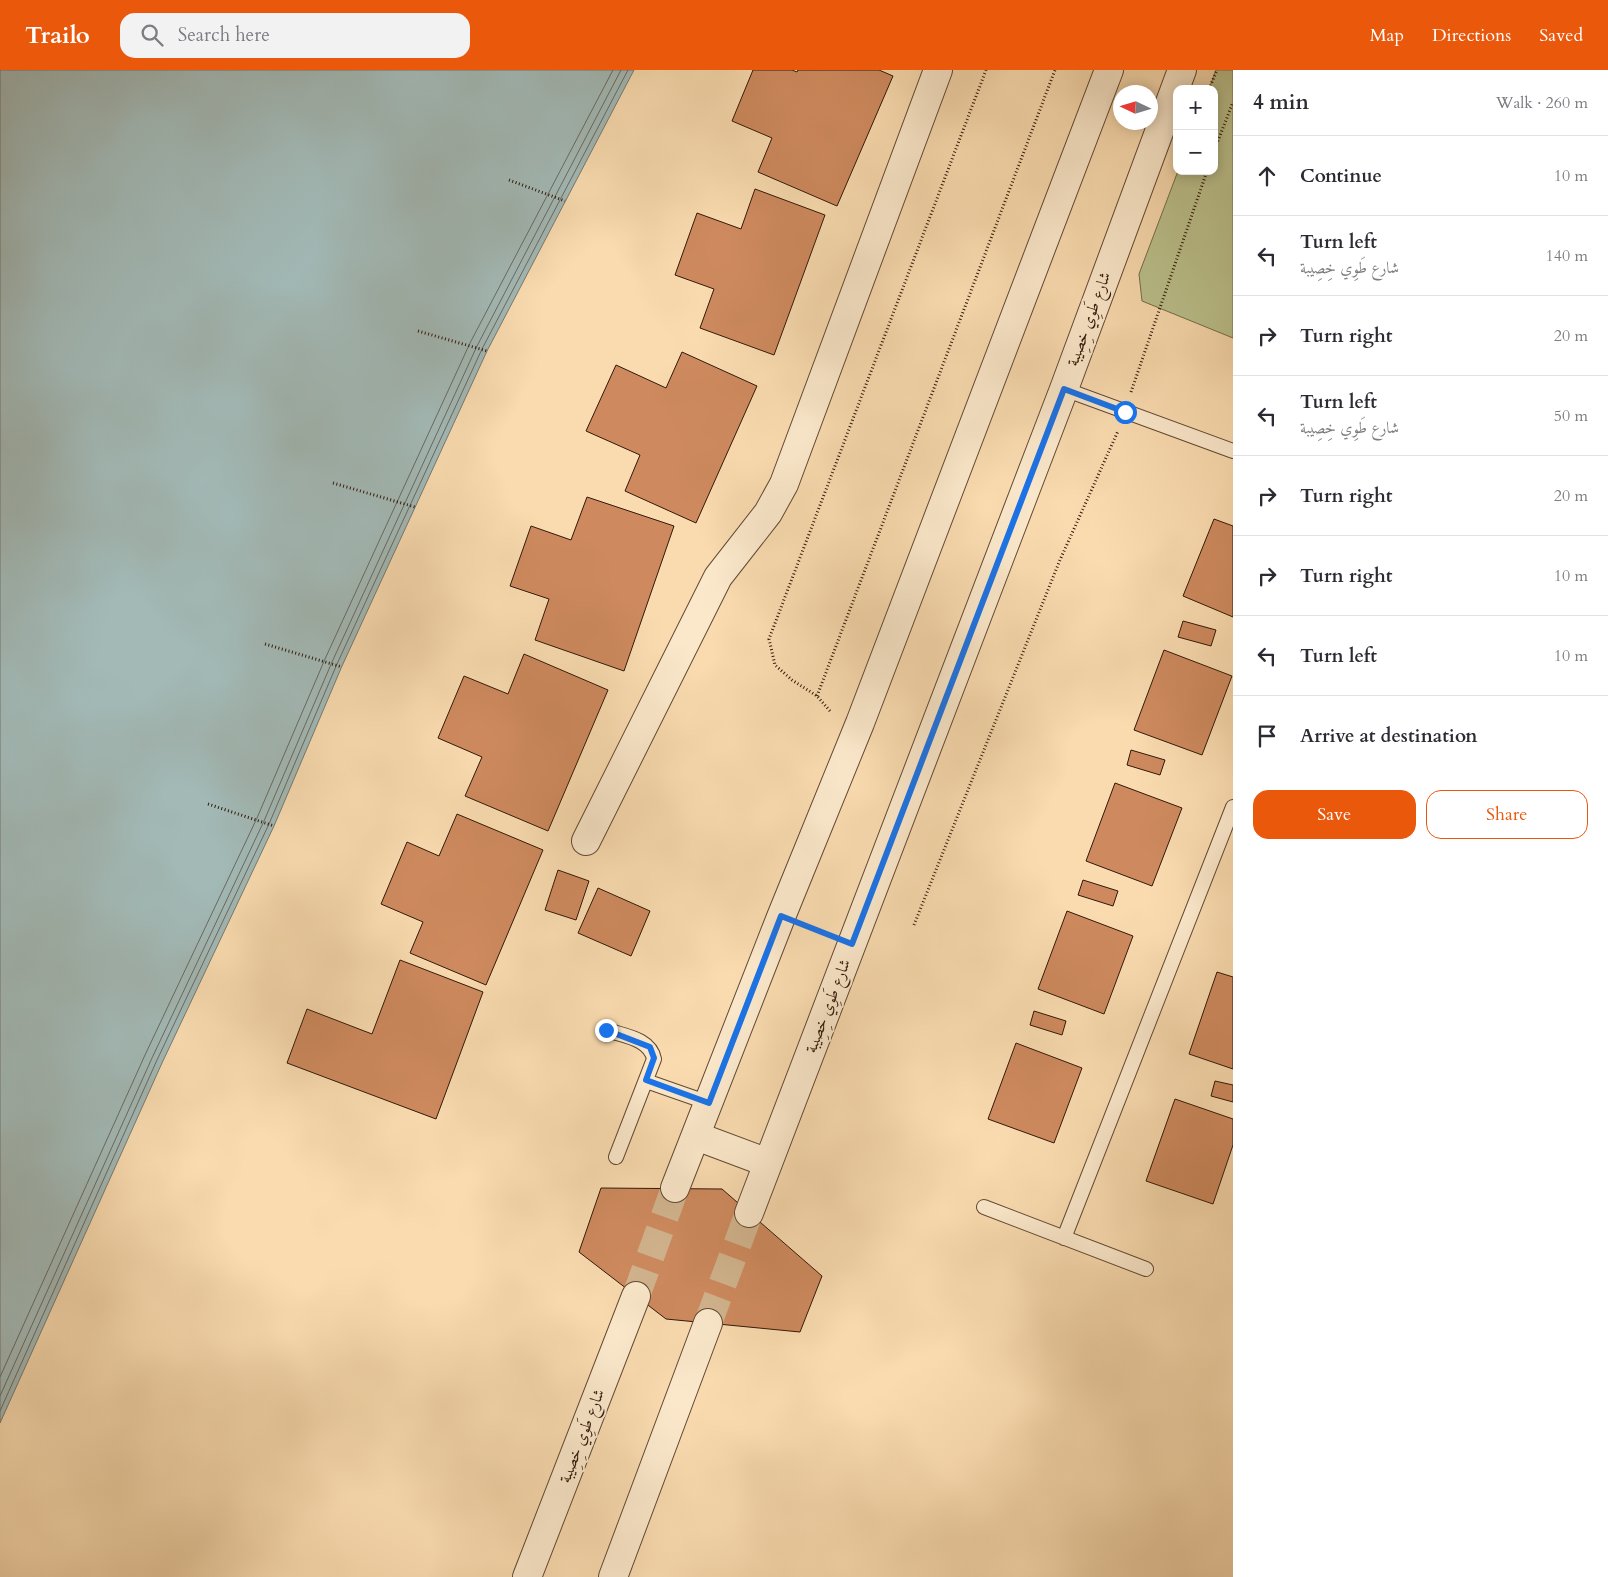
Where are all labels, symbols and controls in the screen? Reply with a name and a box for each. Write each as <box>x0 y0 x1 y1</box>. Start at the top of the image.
search box <box>120 13 470 58</box>
text: Trailo <box>25 19 90 52</box>
icon: search <box>138 21 166 49</box>
text: Search here <box>178 22 270 48</box>
text: Map <box>1370 23 1404 48</box>
text: Directions <box>1432 23 1511 48</box>
text: Saved <box>1539 23 1583 48</box>
north arrow <box>1113 85 1158 130</box>
map controls <box>1173 85 1218 175</box>
button: + <box>1173 85 1218 130</box>
text: 4 min <box>1253 88 1309 117</box>
text: Walk · 260 m <box>1496 92 1588 114</box>
button: − <box>1173 130 1218 175</box>
icon: ahead <box>1253 162 1281 190</box>
text: Continue <box>1300 163 1382 189</box>
text: 10 m <box>1554 165 1588 187</box>
text: Turn left <box>1300 229 1377 255</box>
icon: left <box>1253 242 1281 270</box>
text: 140 m <box>1546 245 1588 267</box>
text: شارع طَوِي خِصِيبة <box>1300 257 1399 279</box>
street label: شارع طَوِي خِصِيبة <box>1061 268 1118 370</box>
icon: right <box>1253 322 1281 350</box>
text: Turn right <box>1300 323 1392 349</box>
text: 20 m <box>1554 325 1588 347</box>
text: Turn left <box>1300 389 1377 415</box>
route start <box>1114 401 1137 424</box>
icon: left <box>1253 402 1281 430</box>
text: 50 m <box>1554 405 1588 427</box>
text: شارع طَوِي خِصِيبة <box>1300 417 1399 439</box>
icon: right <box>1253 482 1281 510</box>
text: Turn right <box>1300 483 1392 509</box>
text: 20 m <box>1554 485 1588 507</box>
icon: right <box>1253 562 1281 590</box>
text: Turn right <box>1300 563 1392 589</box>
text: 10 m <box>1554 565 1588 587</box>
icon: left <box>1253 642 1281 670</box>
text: Turn left <box>1300 643 1377 669</box>
text: 10 m <box>1554 645 1588 667</box>
icon: arrive <box>1253 722 1281 750</box>
text: Arrive at destination <box>1300 723 1477 749</box>
button: Save <box>1253 790 1416 839</box>
button: Share <box>1426 790 1588 839</box>
street label: شارع طَوِي خِصِيبة <box>799 955 858 1057</box>
route end <box>595 1019 618 1042</box>
street label: شارع طَوِي خِصِيبة <box>553 1385 612 1487</box>

